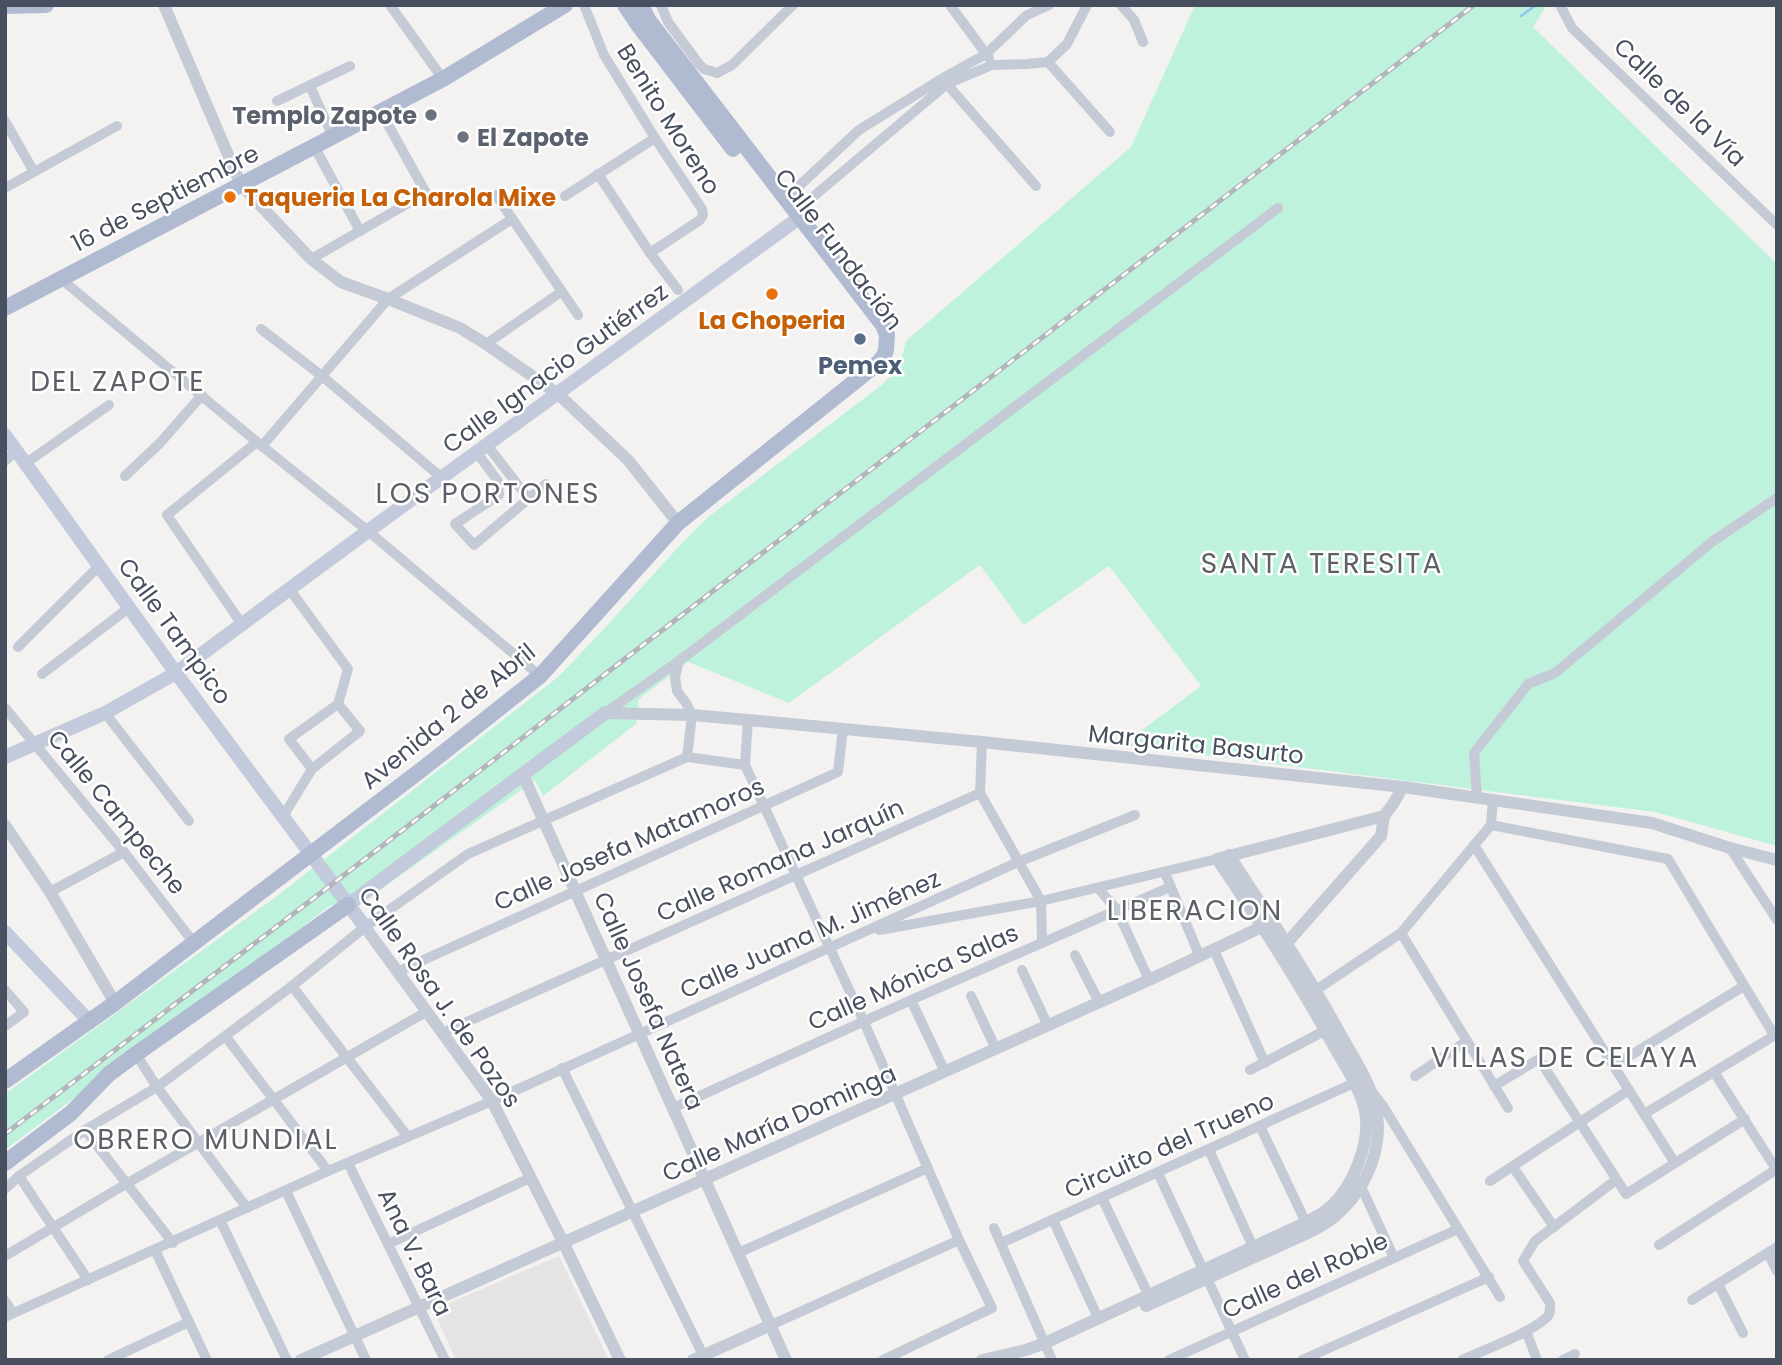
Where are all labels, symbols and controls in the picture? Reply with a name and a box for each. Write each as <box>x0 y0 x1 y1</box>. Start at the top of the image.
street label: Calle de la Vía <box>1607 30 1753 174</box>
street label: Benito Moreno <box>609 37 729 201</box>
place label: Templo Zapote <box>232 99 417 132</box>
marker: Templo Zapote <box>423 107 439 123</box>
place label: El Zapote <box>477 121 589 154</box>
marker: El Zapote <box>455 129 471 145</box>
street label: 16 de Septiembre <box>66 136 264 260</box>
street label: Calle Fundación <box>767 161 911 337</box>
place label: Taqueria La Charola Mixe <box>244 181 556 214</box>
marker: Taqueria La Charola Mixe <box>222 189 238 205</box>
street label: Calle Ignacio Gutiérrez <box>436 275 674 461</box>
marker: La Choperia <box>764 286 780 302</box>
place label: La Choperia <box>698 304 846 337</box>
marker: Pemex <box>852 331 868 347</box>
place label: Pemex <box>818 349 903 382</box>
district label: DEL ZAPOTE <box>30 362 206 401</box>
district label: LOS PORTONES <box>376 474 600 513</box>
district label: SANTA TERESITA <box>1201 544 1443 583</box>
street label: Calle Tampico <box>111 551 239 711</box>
street label: Avenida 2 de Abril <box>354 635 542 797</box>
street label: Margarita Basurto <box>1087 716 1305 772</box>
street label: Calle Campeche <box>40 723 194 901</box>
street label: Calle Josefa Matamoros <box>489 769 769 919</box>
street label: Calle Romana Jarquín <box>651 791 909 929</box>
street label: Calle Juana M. Jiménez <box>675 862 945 1006</box>
street label: Calle Rosa J. de Pozos <box>351 880 529 1114</box>
street label: Calle Josefa Natera <box>586 887 712 1115</box>
district label: LIBERACION <box>1107 891 1283 930</box>
street label: Calle Mónica Salas <box>802 916 1024 1038</box>
district label: VILLAS DE CELAYA <box>1431 1038 1699 1077</box>
street label: Calle María Dominga <box>657 1056 901 1190</box>
street label: Circuito del Trueno <box>1059 1084 1279 1206</box>
district label: OBRERO MUNDIAL <box>73 1120 339 1159</box>
street label: Ana V. Bara <box>370 1183 460 1321</box>
street label: Calle del Roble <box>1217 1224 1393 1326</box>

